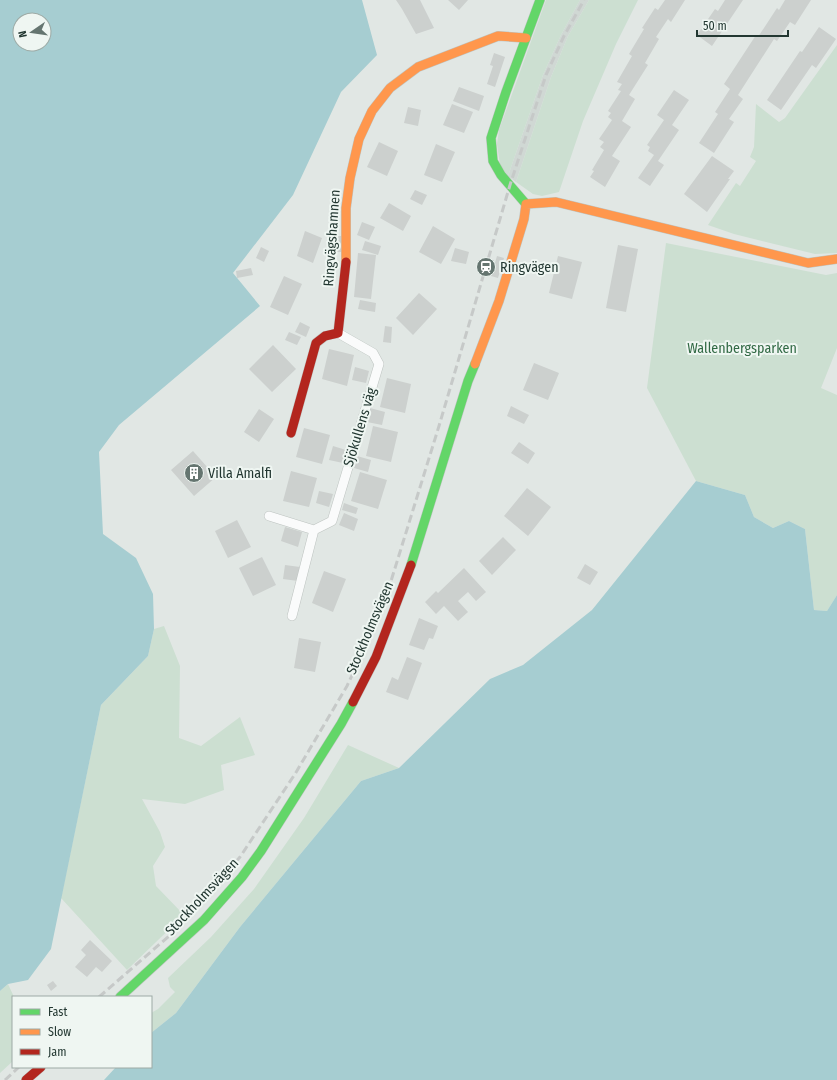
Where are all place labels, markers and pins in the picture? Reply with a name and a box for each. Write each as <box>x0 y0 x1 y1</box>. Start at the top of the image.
station icon: Ringvägen <box>475 256 497 278</box>
place label: Ringvägen <box>500 259 559 276</box>
building icon: Villa Amalfi <box>183 462 205 484</box>
place label: Villa Amalfi <box>208 465 272 482</box>

